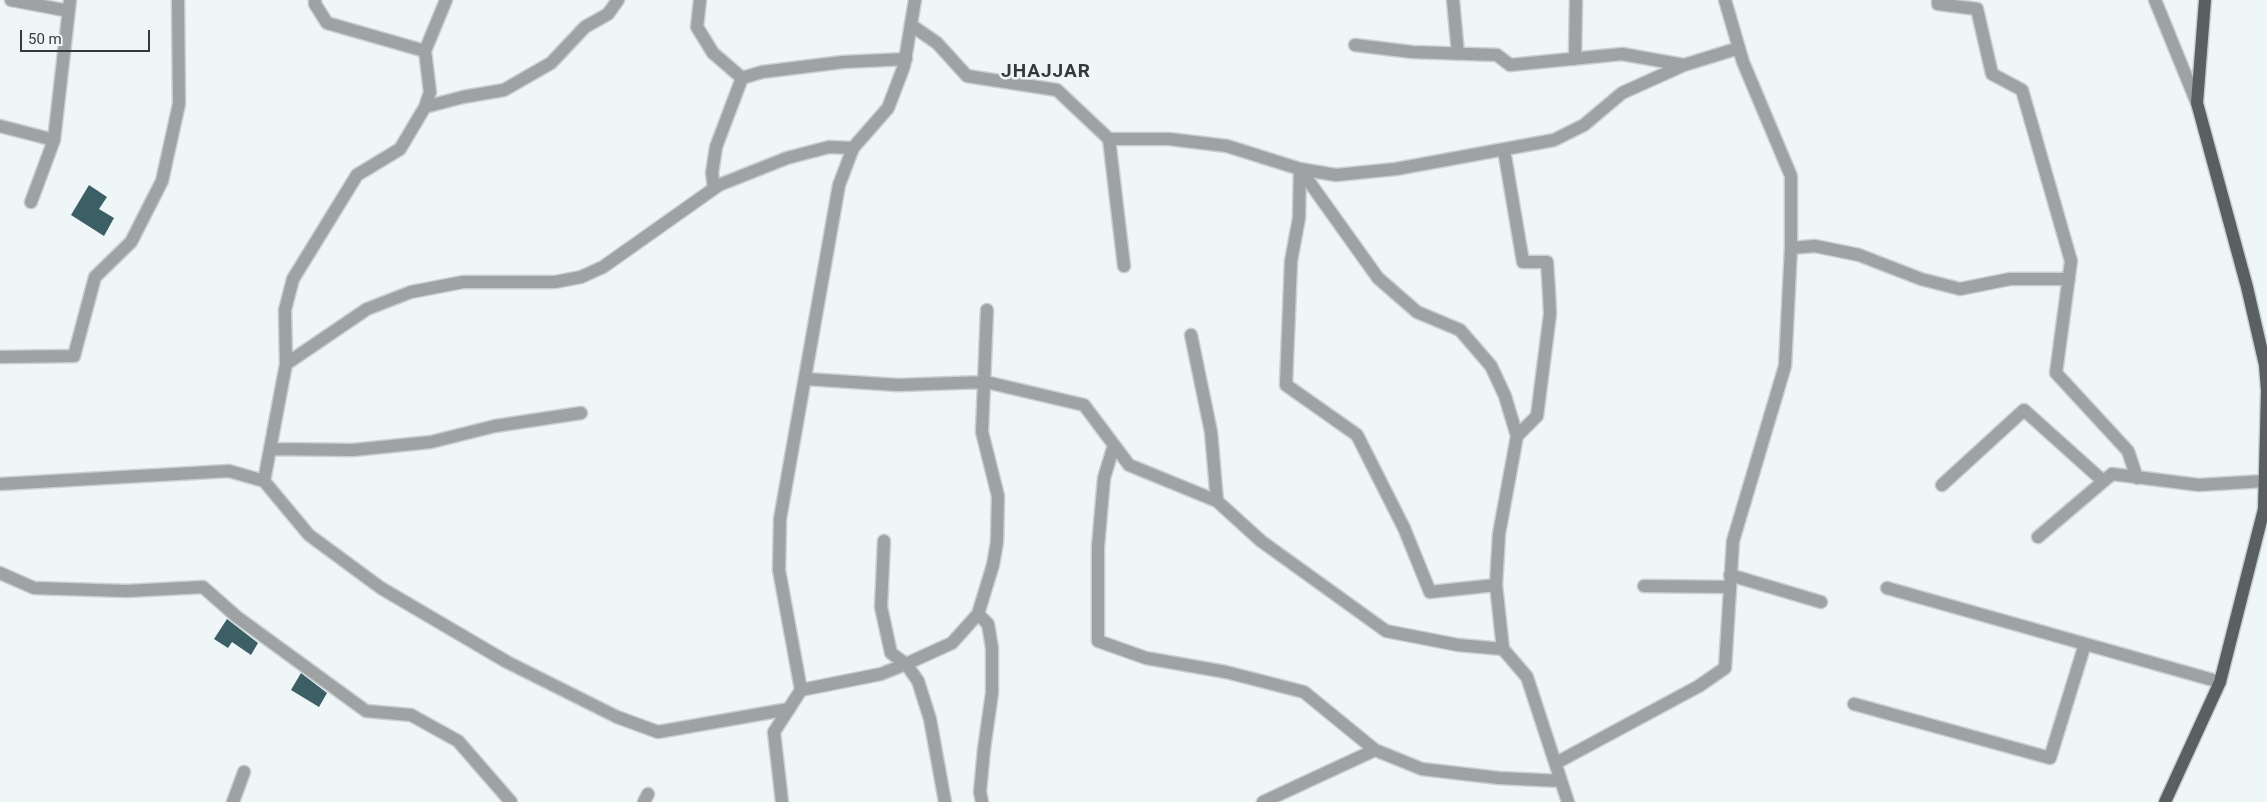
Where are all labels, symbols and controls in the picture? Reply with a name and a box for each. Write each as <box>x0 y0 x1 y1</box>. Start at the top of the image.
scale bar <box>22 20 152 52</box>
text: 50 m <box>28 30 62 48</box>
district label: JHAJJAR <box>1000 61 1092 83</box>

